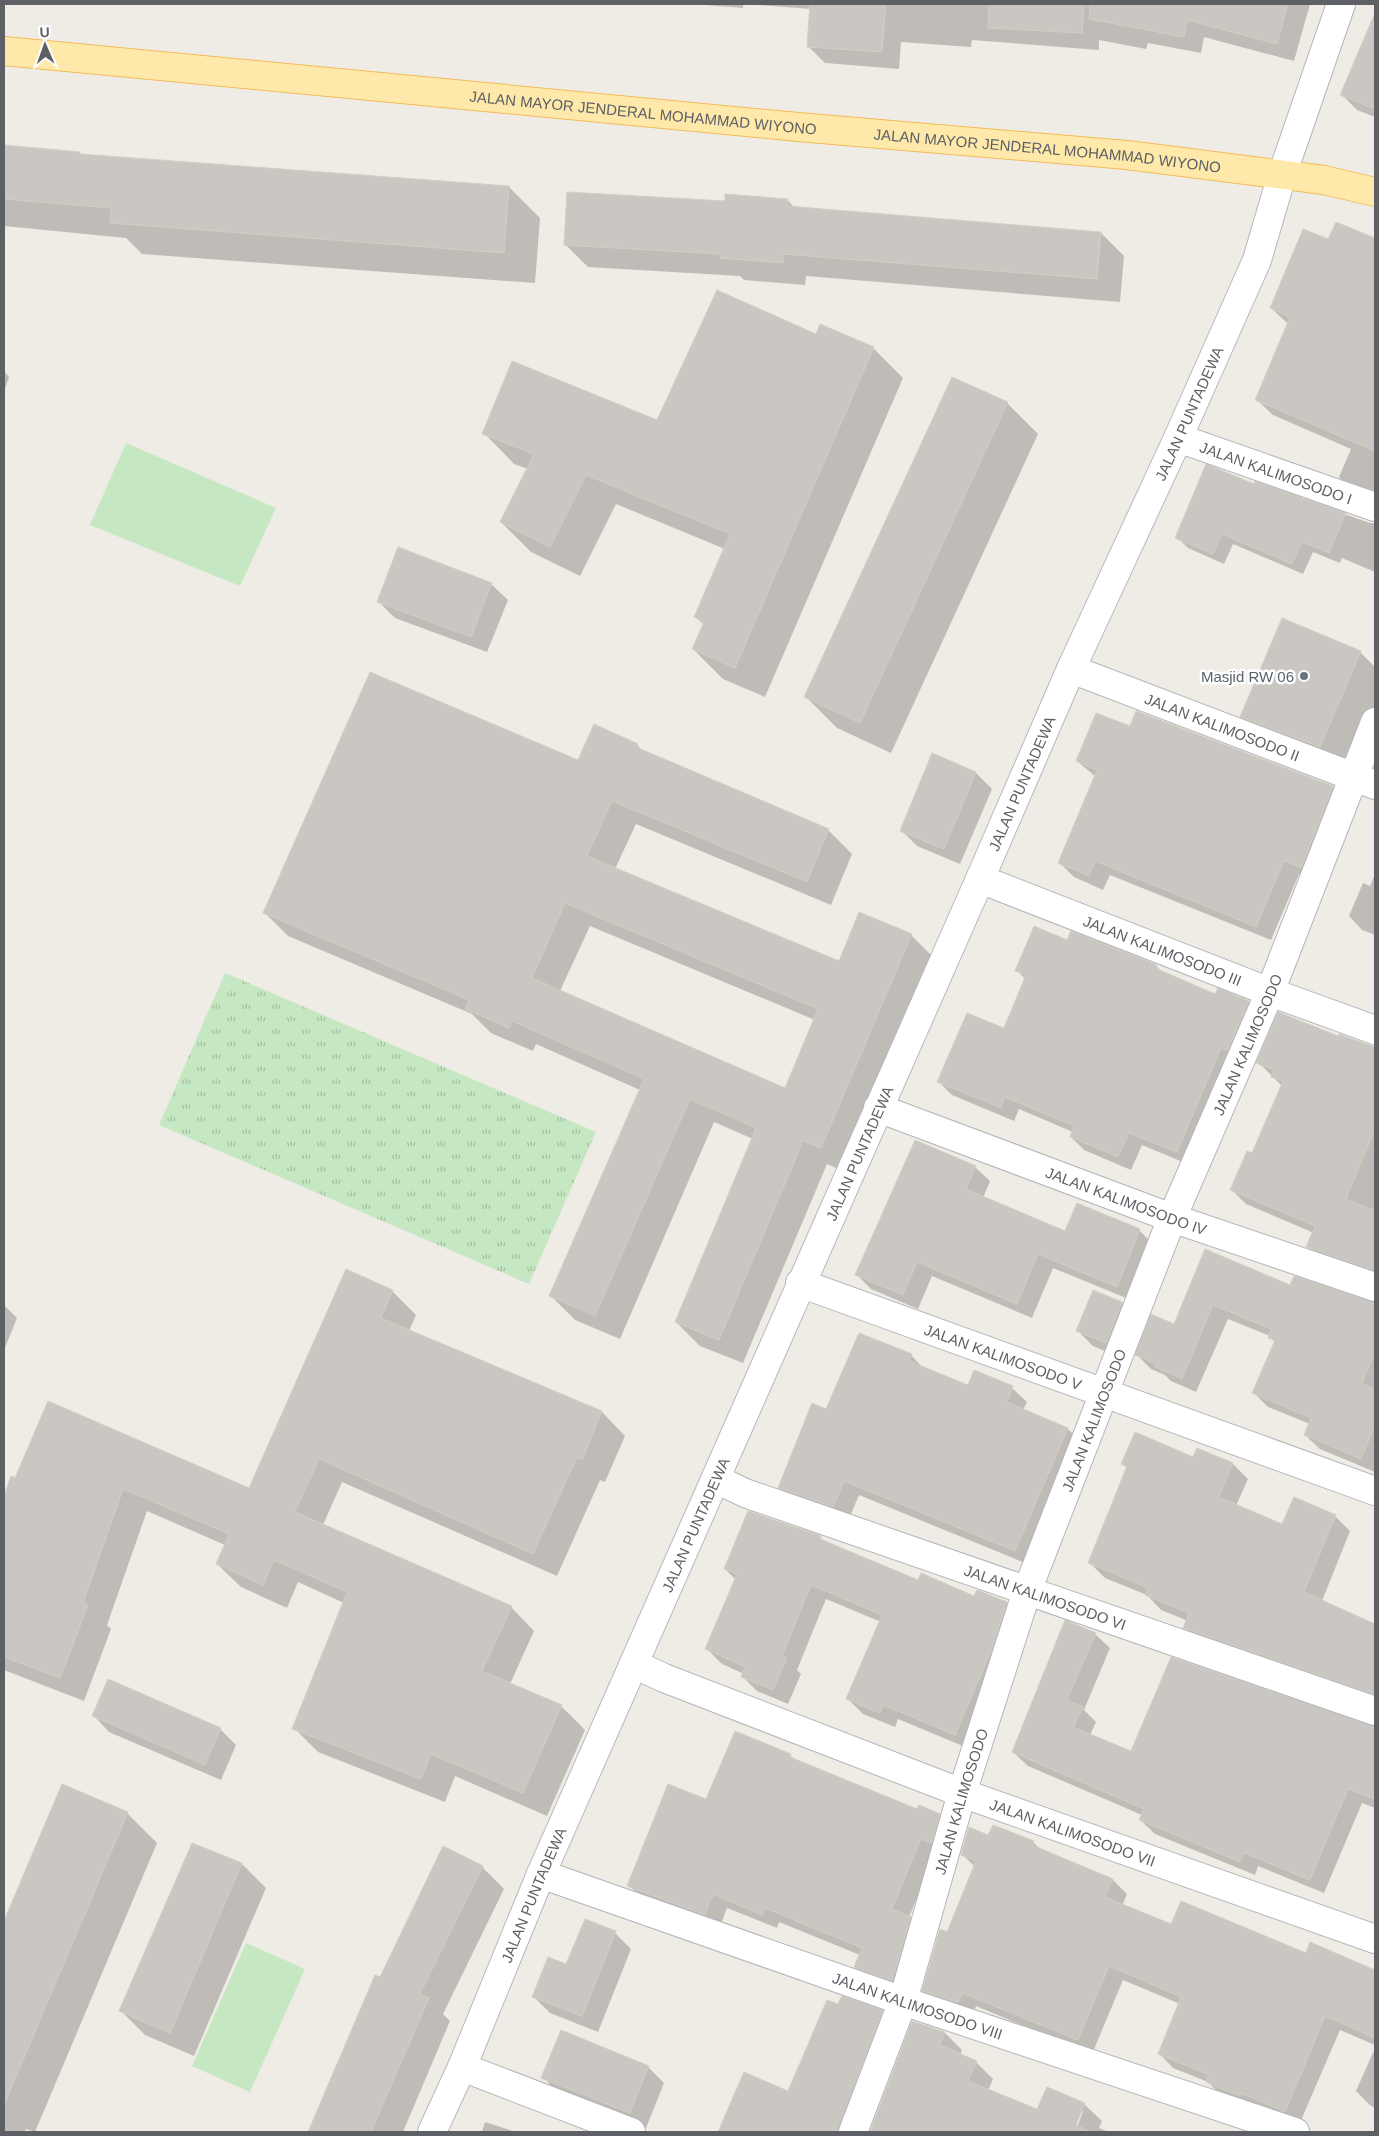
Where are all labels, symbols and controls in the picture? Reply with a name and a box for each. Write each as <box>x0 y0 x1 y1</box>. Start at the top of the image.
north arrow <box>20 20 70 70</box>
text: U <box>39 24 50 40</box>
street label: JALAN MAYOR JENDERAL MOHAMMAD WIYONO <box>469 87 817 137</box>
street label: JALAN MAYOR JENDERAL MOHAMMAD WIYONO <box>873 125 1222 175</box>
street label: JALAN PUNTADEWA <box>1151 344 1226 483</box>
street label: JALAN KALIMOSODO I <box>1198 438 1355 507</box>
place label: Masjid RW 06 <box>1201 668 1294 685</box>
marker: Masjid RW 06 <box>1298 670 1310 682</box>
street label: JALAN KALIMOSODO II <box>1143 690 1302 764</box>
street label: JALAN PUNTADEWA <box>985 713 1058 853</box>
street label: JALAN KALIMOSODO III <box>1081 912 1244 989</box>
street label: JALAN KALIMOSODO <box>1209 971 1285 1117</box>
street label: JALAN PUNTADEWA <box>822 1083 896 1223</box>
street label: JALAN KALIMOSODO IV <box>1044 1163 1209 1238</box>
street label: JALAN KALIMOSODO V <box>922 1320 1084 1393</box>
street label: JALAN KALIMOSODO <box>1058 1346 1129 1494</box>
street label: JALAN PUNTADEWA <box>658 1455 732 1594</box>
street label: JALAN KALIMOSODO VI <box>962 1561 1129 1633</box>
street label: JALAN KALIMOSODO <box>931 1726 991 1876</box>
street label: JALAN KALIMOSODO VII <box>988 1795 1158 1869</box>
street label: JALAN PUNTADEWA <box>497 1824 569 1965</box>
street label: JALAN KALIMOSODO VIII <box>830 1969 1005 2042</box>

